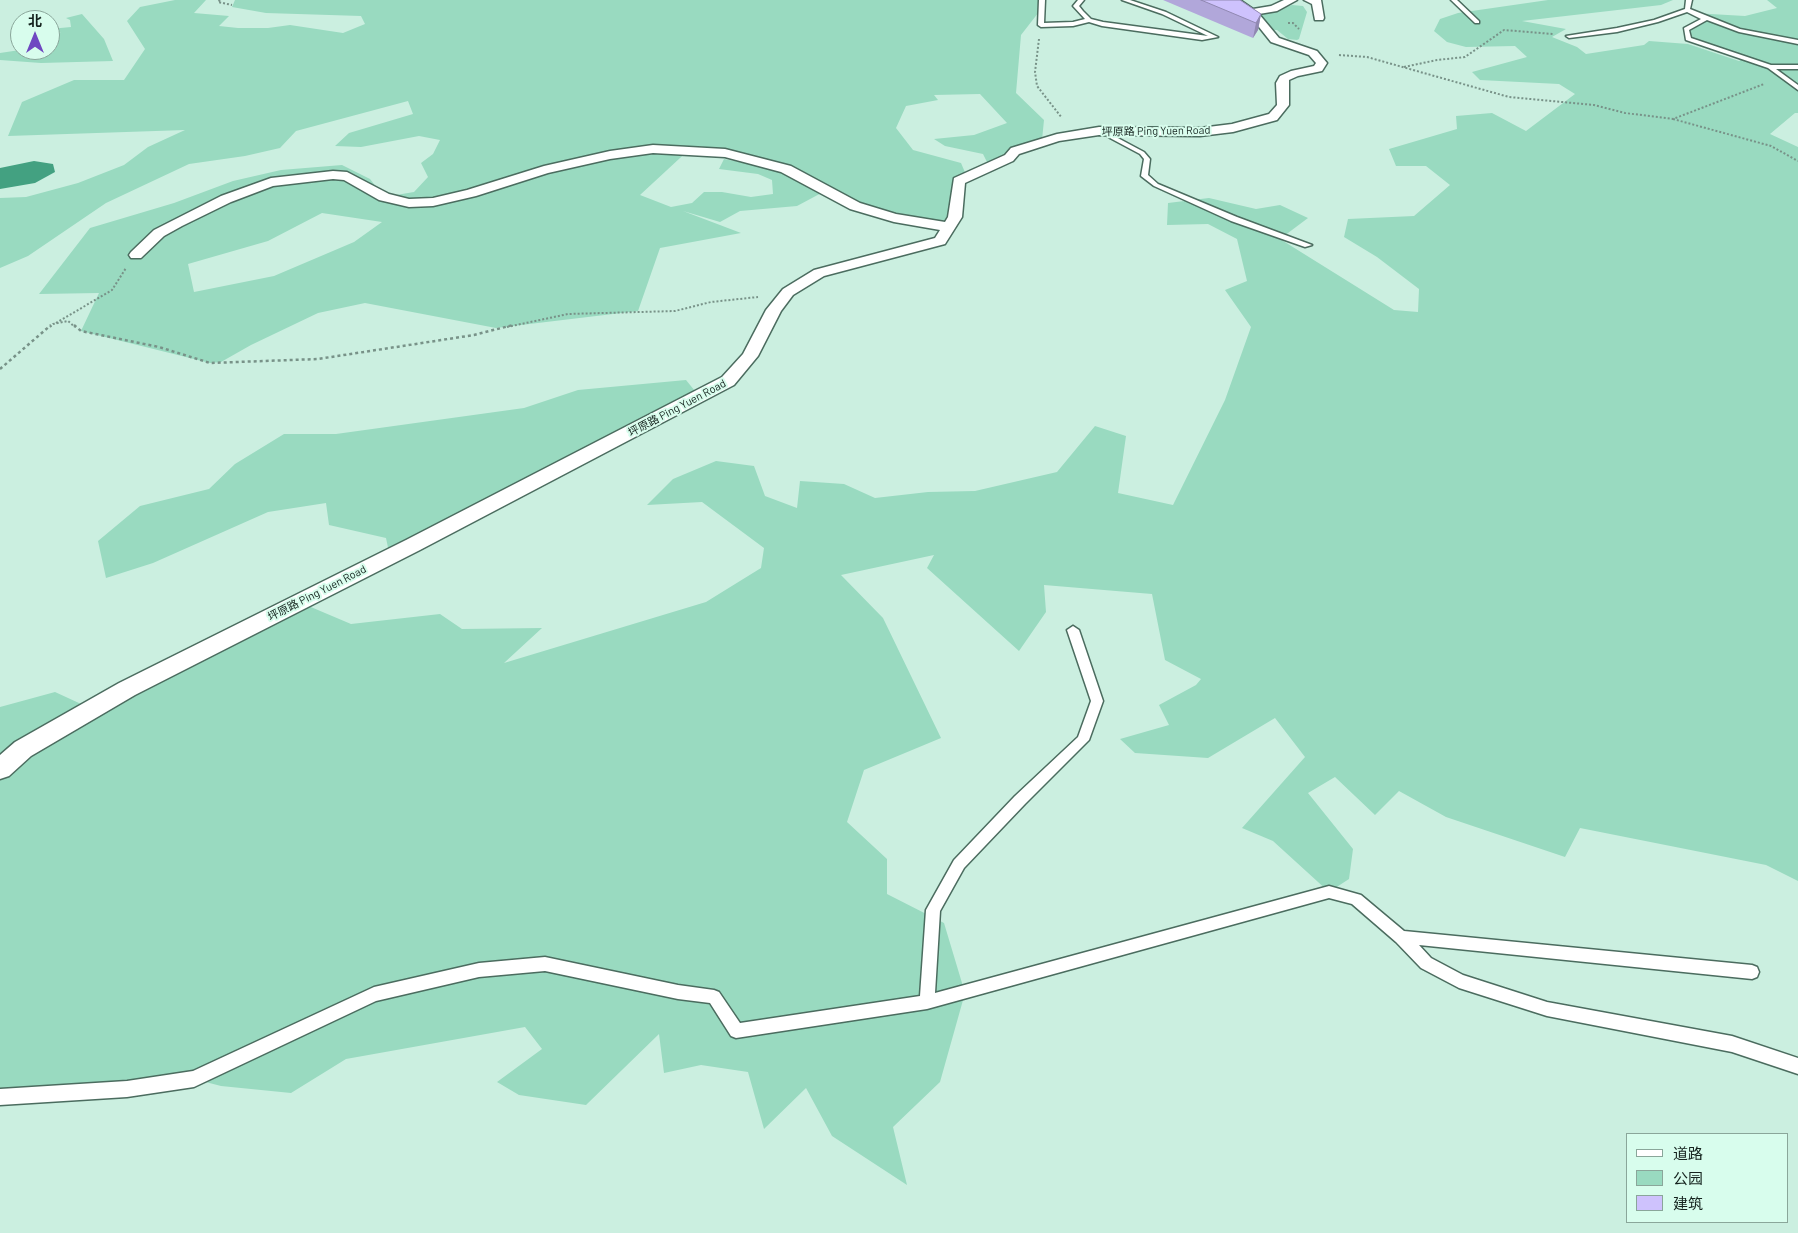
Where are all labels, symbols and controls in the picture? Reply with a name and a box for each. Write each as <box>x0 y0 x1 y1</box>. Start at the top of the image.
north arrow <box>10 10 60 60</box>
text: 北 <box>28 12 42 29</box>
street label: 坪原路 Ping Yuen Road <box>1102 123 1210 139</box>
street label: 坪原路 Ping Yuen Road <box>626 377 728 439</box>
street label: 坪原路 Ping Yuen Road <box>266 562 368 624</box>
legend <box>1626 1133 1788 1223</box>
text: 道路 <box>1673 1144 1703 1162</box>
text: 公园 <box>1673 1169 1703 1187</box>
text: 建筑 <box>1673 1194 1703 1212</box>

